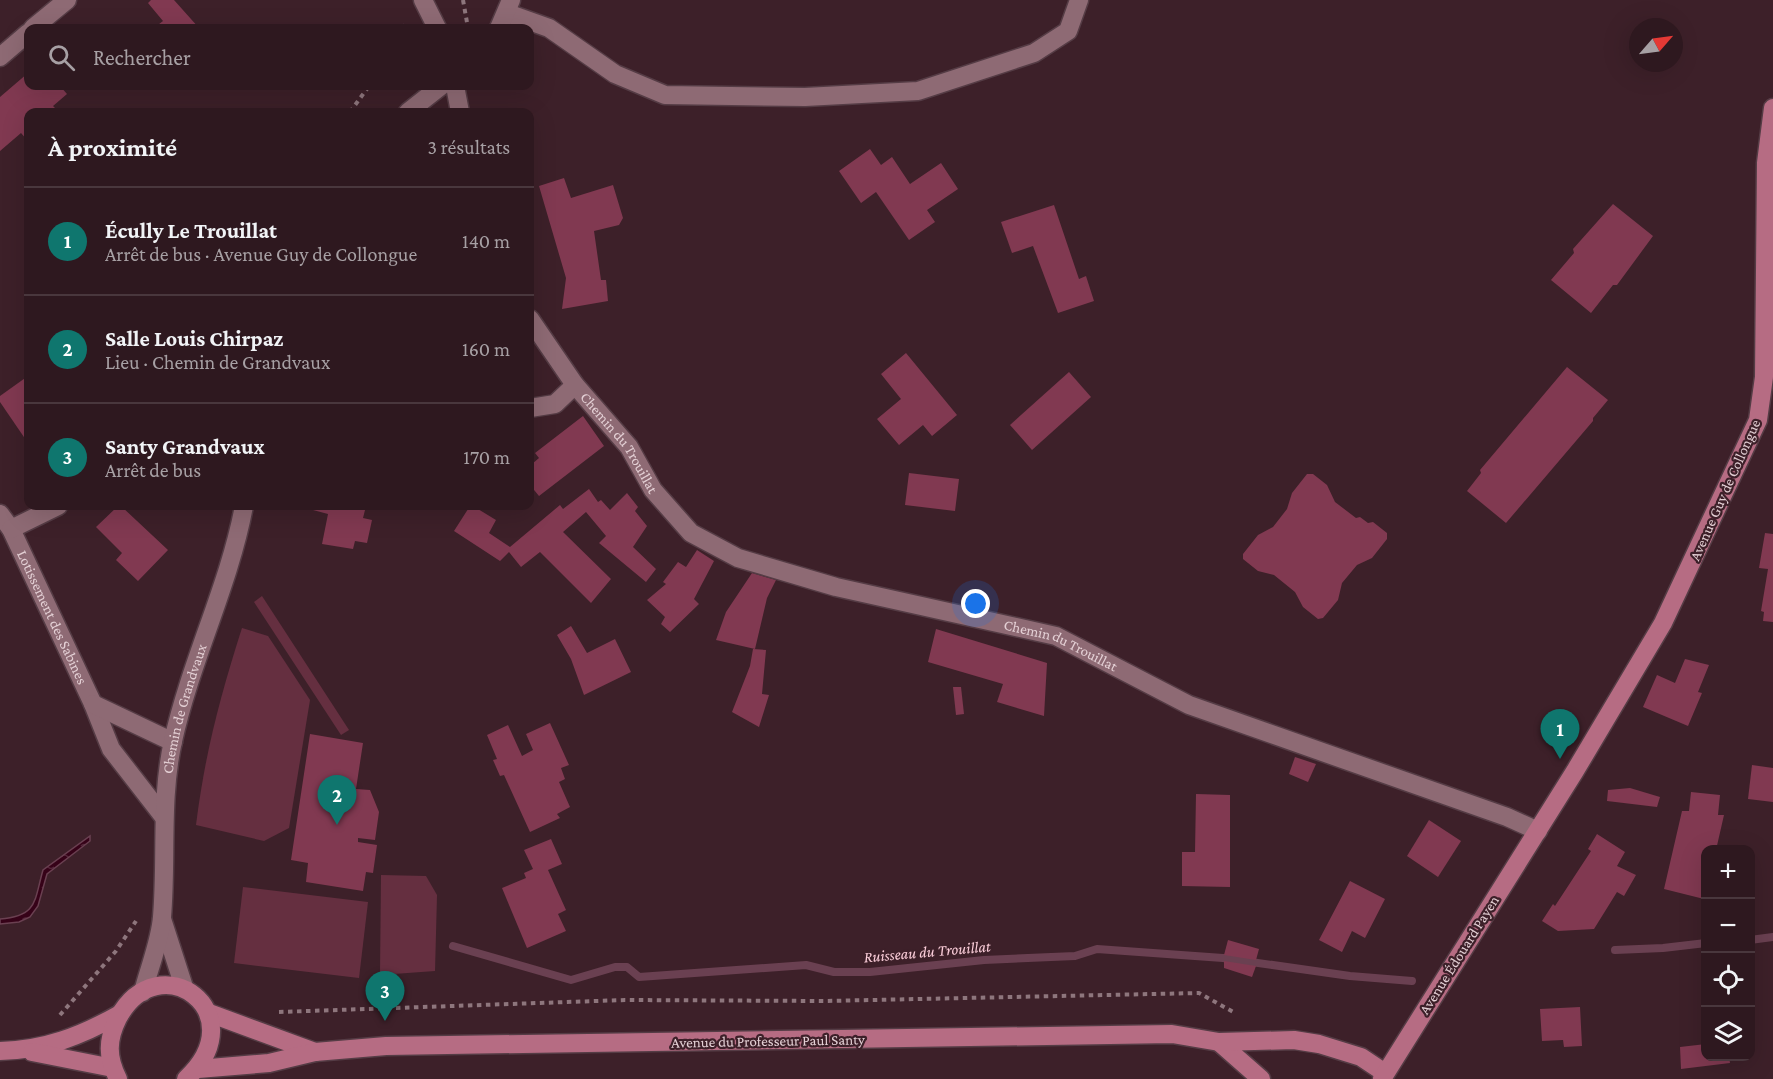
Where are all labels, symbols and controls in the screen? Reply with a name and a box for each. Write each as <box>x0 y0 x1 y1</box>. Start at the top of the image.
north arrow <box>1629 18 1683 72</box>
search box <box>24 24 534 90</box>
icon: search <box>45 41 78 74</box>
text: Rechercher <box>93 45 191 70</box>
text: À proximité <box>48 133 177 162</box>
text: 3 résultats <box>428 136 510 158</box>
text: Écully Le Trouillat <box>105 218 277 243</box>
text: 1 <box>64 230 71 252</box>
text: 140 m <box>462 230 510 252</box>
text: Arrêt de bus · Avenue Guy de Collongue <box>105 243 417 265</box>
text: Salle Louis Chirpaz <box>105 326 283 351</box>
text: 2 <box>62 338 73 360</box>
text: 160 m <box>462 338 510 360</box>
text: Lieu · Chemin de Grandvaux <box>105 351 330 373</box>
street label: Chemin du Trouillat <box>577 389 662 497</box>
street label: Avenue Guy de Collongue <box>1687 417 1764 563</box>
text: Santy Grandvaux <box>105 434 265 459</box>
text: 3 <box>63 446 72 468</box>
text: 170 m <box>463 446 510 468</box>
text: Arrêt de bus <box>105 459 201 481</box>
street label: Lotissement des Sabines <box>14 548 91 687</box>
your location <box>961 589 990 618</box>
street label: Chemin du Trouillat <box>1002 617 1121 675</box>
street label: Chemin de Grandvaux <box>160 642 210 775</box>
pin: 1 <box>1540 710 1580 759</box>
pin: 2 <box>318 776 356 825</box>
map controls <box>1701 845 1755 1061</box>
button: + <box>1701 845 1755 899</box>
street label: Avenue Édouard Payen <box>1416 893 1503 1018</box>
button: − <box>1701 899 1755 953</box>
water label: Ruisseau du Trouillat <box>863 937 991 966</box>
button: locate <box>1701 953 1755 1007</box>
pin: 3 <box>366 972 404 1021</box>
button: layers <box>1701 1007 1755 1061</box>
street label: Avenue du Professeur Paul Santy <box>671 1031 865 1052</box>

